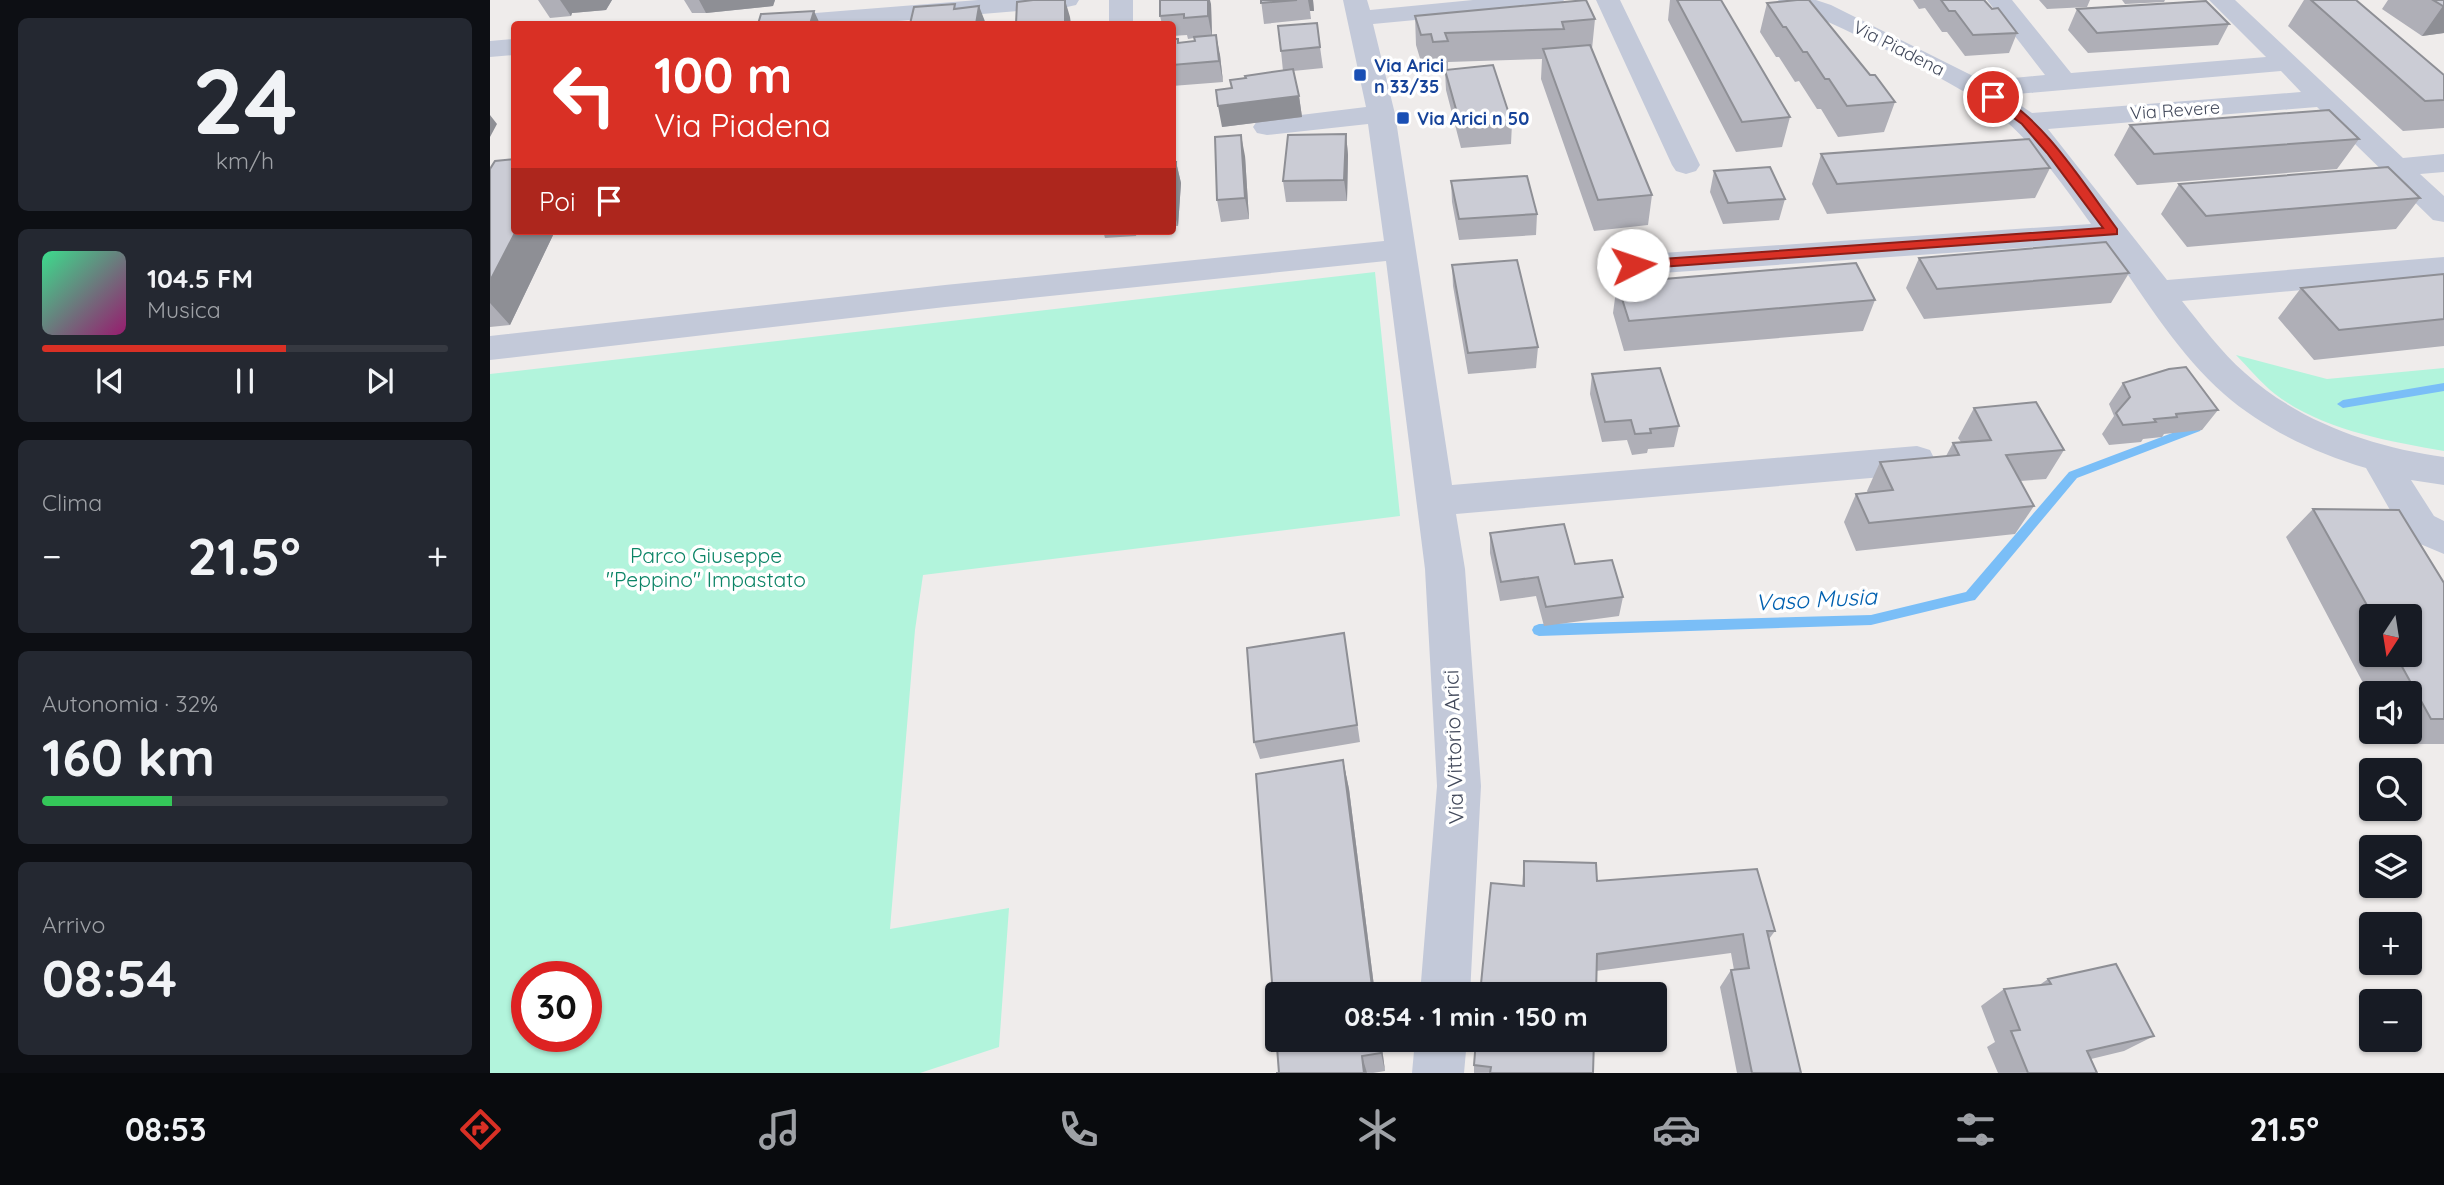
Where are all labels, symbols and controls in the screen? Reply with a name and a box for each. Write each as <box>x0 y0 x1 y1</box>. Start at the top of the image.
street label: Via Piadena <box>1849 15 1949 81</box>
text: 24 <box>192 43 298 157</box>
text: 100 m <box>654 44 792 105</box>
icon: left <box>539 49 630 140</box>
place label: Via Arici n 33/35 <box>1374 54 1444 98</box>
marker: Via Arici n 33/35 <box>1352 67 1368 83</box>
pin <box>1963 67 2023 127</box>
icon: arrive <box>1974 78 2012 116</box>
street label: Via Revere <box>2129 95 2221 125</box>
text: Via Piadena <box>654 105 831 145</box>
place label: Via Arici n 50 <box>1417 107 1529 130</box>
marker: Via Arici n 50 <box>1395 110 1411 126</box>
text: km/h <box>216 146 274 175</box>
icon: arrive <box>590 182 628 220</box>
text: Poi <box>539 185 576 218</box>
position arrow <box>1596 228 1670 302</box>
text: 104.5 FM <box>147 262 253 295</box>
text: Musica <box>147 295 221 324</box>
icon: previous <box>91 362 129 400</box>
icon: pause <box>226 362 264 400</box>
icon: next <box>361 362 399 400</box>
text: Clima <box>42 488 102 517</box>
text: 21.5° <box>188 523 301 588</box>
text: − <box>42 532 62 580</box>
text: + <box>427 532 448 580</box>
park label: Parco Giuseppe "Peppino" Impastato <box>606 542 806 592</box>
water label: Vaso Musia <box>1754 581 1879 617</box>
north arrow <box>2359 604 2422 667</box>
map controls <box>2359 604 2422 1052</box>
street label: Via Vittorio Arici <box>1437 669 1469 825</box>
button: sound <box>2359 681 2422 744</box>
text: Autonomia · 32% <box>42 689 218 718</box>
text: 160 km <box>42 724 215 789</box>
button: search <box>2359 758 2422 821</box>
button: layers <box>2359 835 2422 898</box>
text: Arrivo <box>42 910 105 939</box>
button: + <box>2359 912 2422 975</box>
text: 08:54 <box>42 945 177 1010</box>
speed limit sign: 30 <box>511 961 602 1052</box>
button: − <box>2359 989 2422 1052</box>
text: 08:54 · 1 min · 150 m <box>1344 1000 1588 1033</box>
icon: directions <box>456 1105 505 1154</box>
icon: music <box>755 1105 804 1154</box>
icon: phone <box>1054 1105 1103 1154</box>
icon: climate <box>1353 1105 1402 1154</box>
icon: car <box>1652 1105 1701 1154</box>
icon: filters <box>1951 1105 2000 1154</box>
text: 08:53 <box>125 1109 206 1149</box>
text: 21.5° <box>2249 1109 2319 1149</box>

